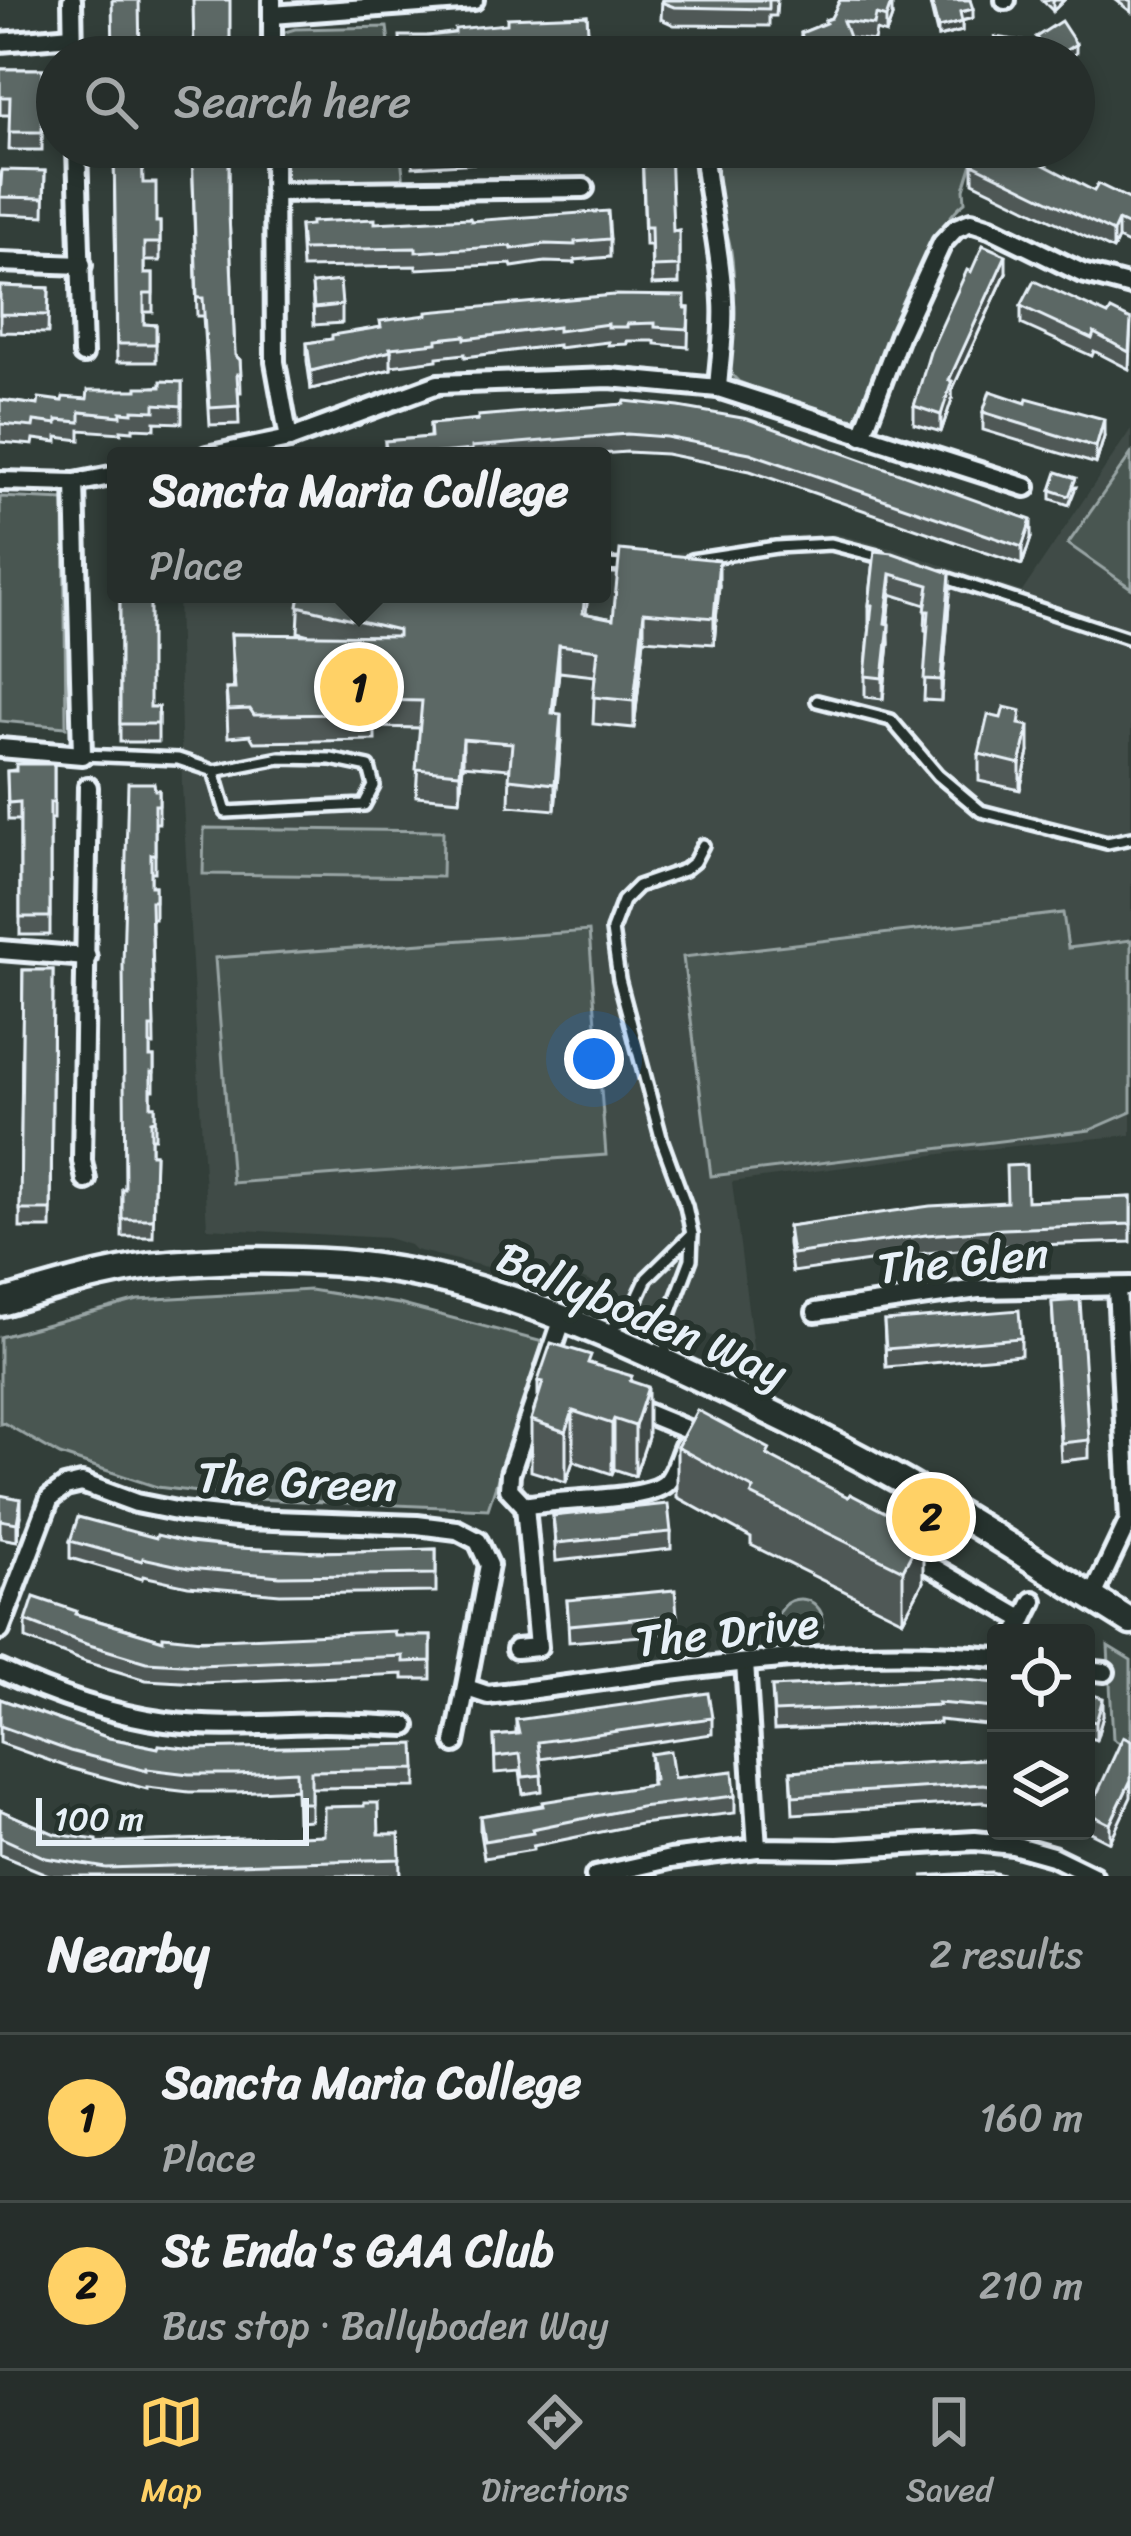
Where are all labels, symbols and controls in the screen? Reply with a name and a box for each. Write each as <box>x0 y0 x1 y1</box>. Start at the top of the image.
search box <box>36 36 1095 168</box>
text: Search here <box>174 62 411 142</box>
icon: search <box>78 69 144 135</box>
popup <box>107 447 611 603</box>
text: Sancta Maria College <box>149 451 569 531</box>
text: Place <box>149 531 243 600</box>
pin: 1 <box>320 642 398 732</box>
your location <box>564 1029 624 1089</box>
street label: The Glen <box>874 1214 1052 1308</box>
street label: Ballyboden Way <box>484 1218 801 1413</box>
street label: The Green <box>195 1437 399 1527</box>
pin: 2 <box>892 1472 970 1562</box>
street label: The Drive <box>631 1583 823 1681</box>
map controls <box>987 1624 1095 1840</box>
button: locate <box>987 1624 1095 1732</box>
button: layers <box>987 1732 1095 1840</box>
text: 100 m <box>54 1790 144 1848</box>
scale bar <box>36 1792 309 1845</box>
text: Nearby <box>48 1909 209 1999</box>
text: 2 results <box>929 1920 1083 1989</box>
text: Sancta Maria College <box>162 2043 581 2123</box>
text: 1 <box>79 2083 95 2152</box>
text: 160 m <box>979 2083 1083 2152</box>
text: Place <box>162 2123 256 2192</box>
text: St Enda's GAA Club <box>162 2211 554 2291</box>
text: 2 <box>76 2251 98 2320</box>
text: 210 m <box>979 2251 1083 2320</box>
text: Bus stop · Ballyboden Way <box>162 2291 609 2360</box>
tab: Map <box>138 2389 204 2519</box>
tab: Directions <box>481 2389 629 2519</box>
tab: Saved <box>906 2389 993 2519</box>

